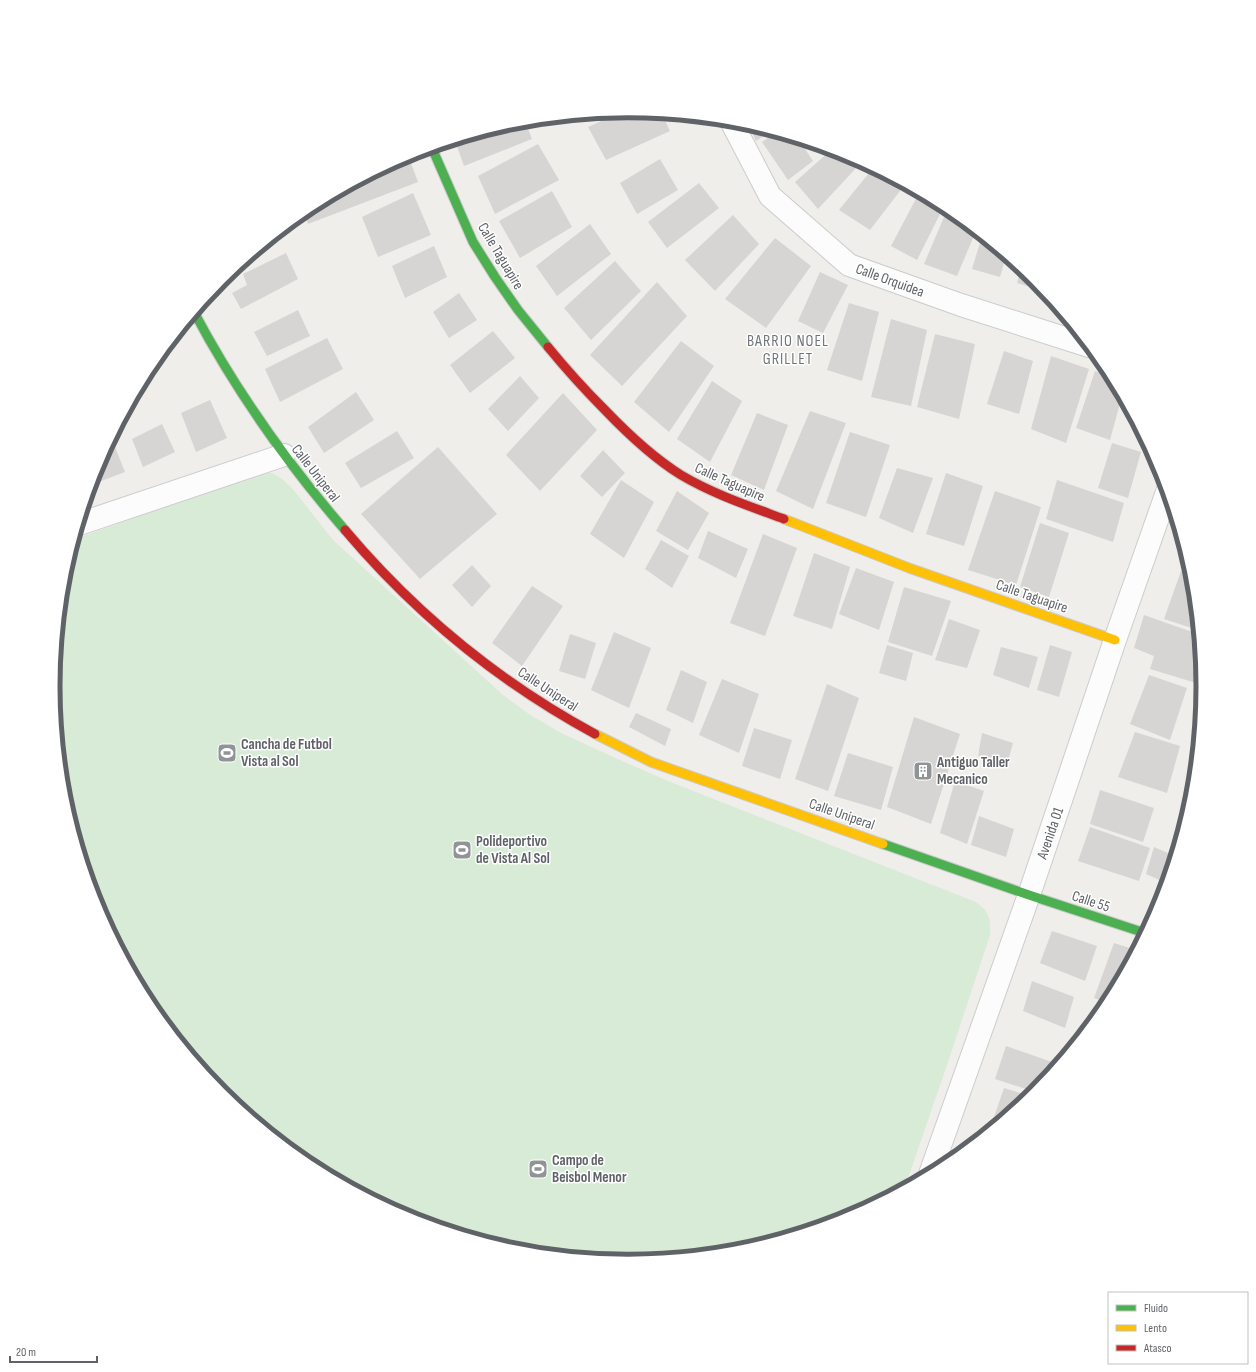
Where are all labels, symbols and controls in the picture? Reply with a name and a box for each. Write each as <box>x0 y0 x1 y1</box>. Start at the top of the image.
street label: Calle Taguapire <box>473 219 528 293</box>
street label: Calle Orquidea <box>853 259 927 302</box>
district label: BARRIO NOEL GRILLET <box>747 332 829 369</box>
street label: Calle Uniperal <box>287 441 344 506</box>
street label: Calle Taguapire <box>692 459 768 506</box>
street label: Calle Taguapire <box>993 575 1070 618</box>
street label: Calle Uniperal <box>514 663 582 716</box>
place label: Cancha de Futbol Vista al Sol <box>241 735 332 771</box>
sports icon: Cancha de Futbol Vista al Sol <box>216 742 238 764</box>
place label: Antiguo Taller Mecanico <box>936 753 1010 789</box>
building icon: Antiguo Taller Mecanico <box>912 760 934 782</box>
street label: Calle Uniperal <box>806 794 877 835</box>
street label: Avenida 01 <box>1032 804 1068 863</box>
place label: Polideportivo de Vista Al Sol <box>476 832 550 868</box>
sports icon: Polideportivo de Vista Al Sol <box>451 839 473 861</box>
street label: Calle 55 <box>1069 886 1112 917</box>
place label: Campo de Beisbol Menor <box>552 1151 627 1187</box>
sports icon: Campo de Beisbol Menor <box>527 1158 549 1180</box>
legend <box>1108 1292 1248 1364</box>
text: Fluido <box>1144 1301 1168 1316</box>
text: Lento <box>1144 1321 1167 1336</box>
scale bar <box>10 1338 97 1364</box>
text: Atasco <box>1143 1341 1171 1356</box>
text: 20 m <box>16 1345 36 1360</box>

